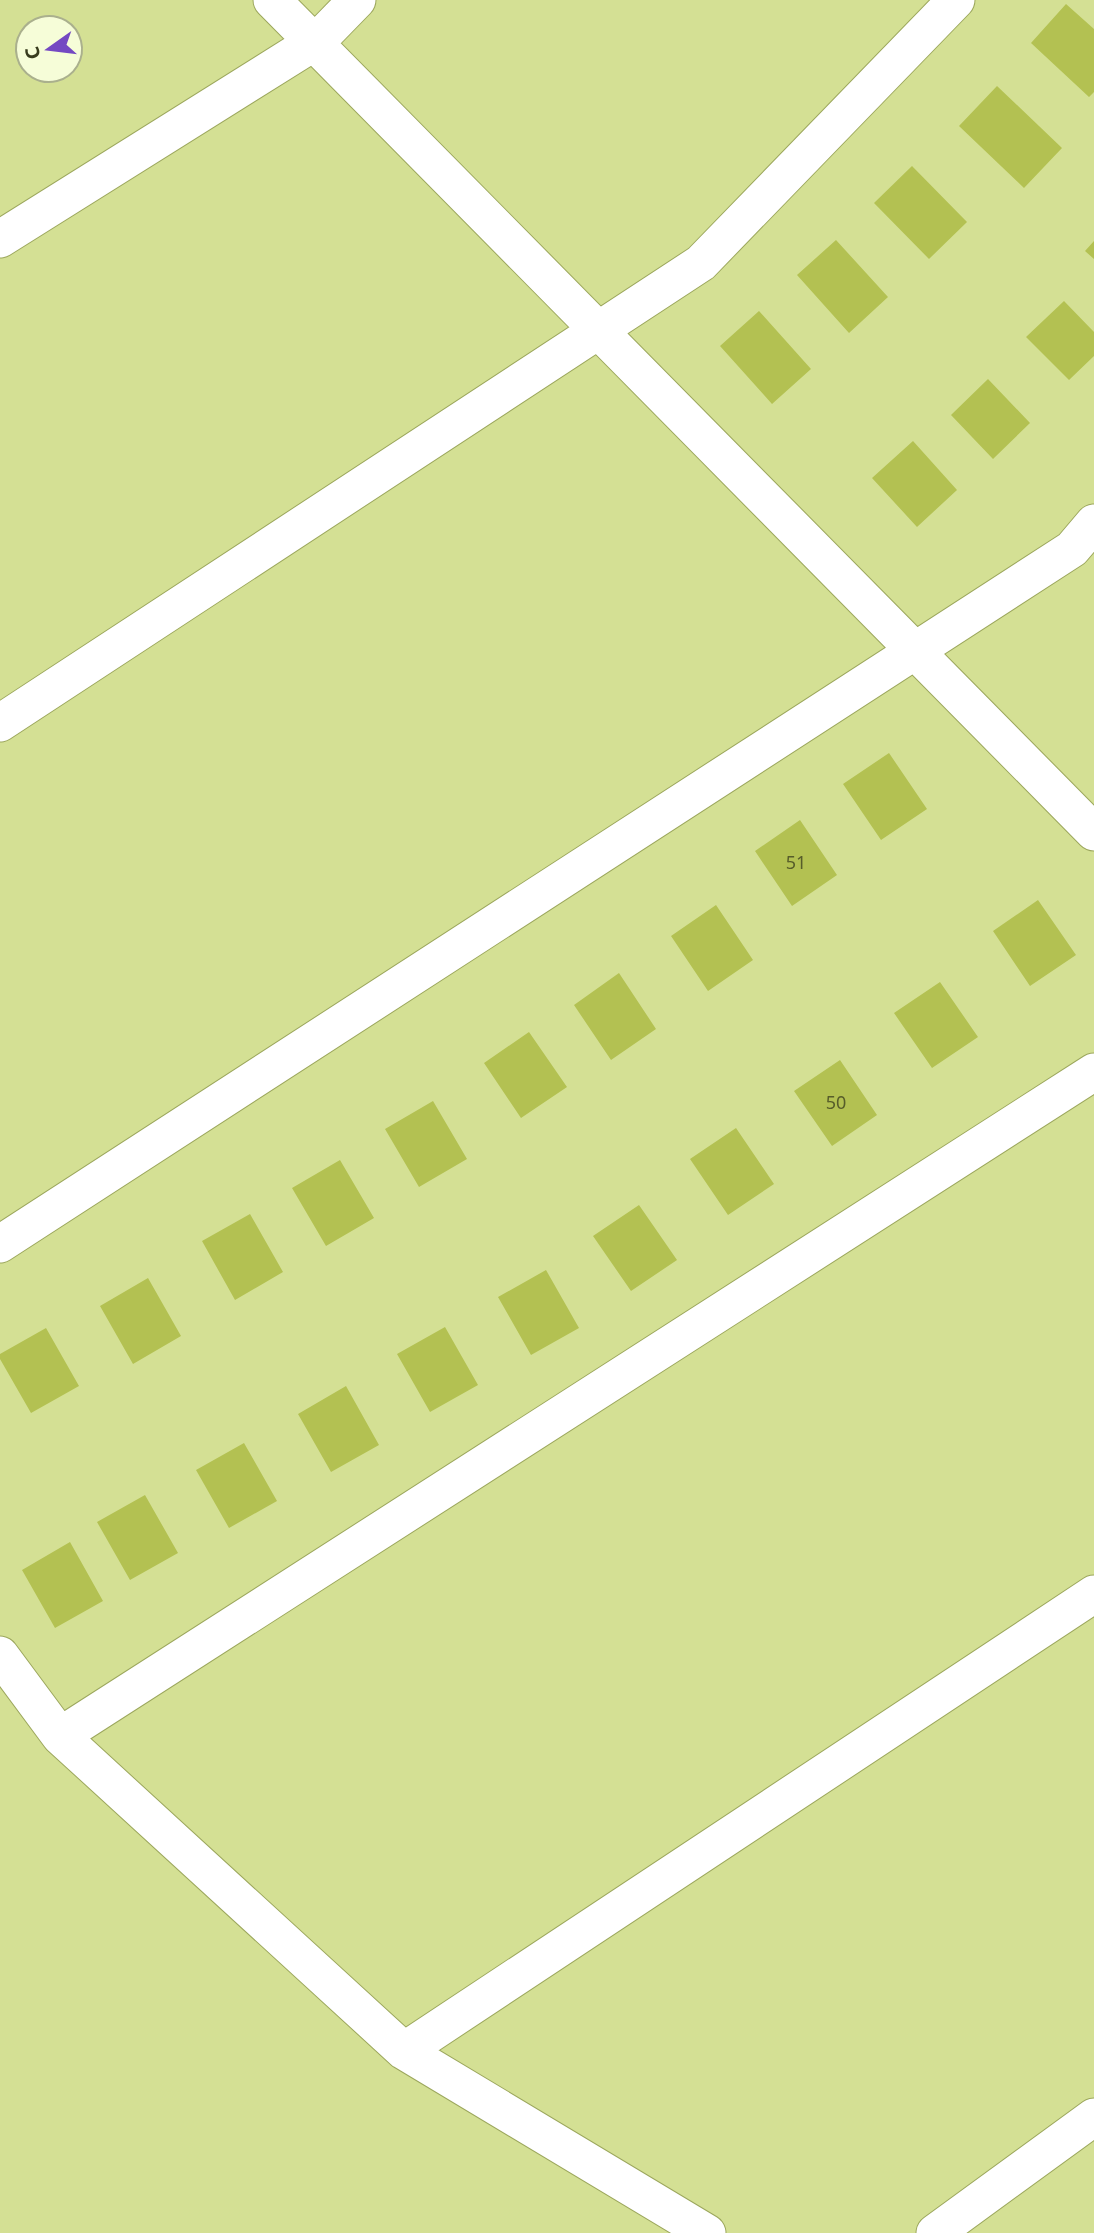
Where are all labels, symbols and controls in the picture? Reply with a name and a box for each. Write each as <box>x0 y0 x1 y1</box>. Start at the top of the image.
north arrow <box>14 14 84 84</box>
text: С <box>18 44 47 62</box>
house number: 51 <box>786 850 806 874</box>
house number: 50 <box>826 1090 846 1114</box>

